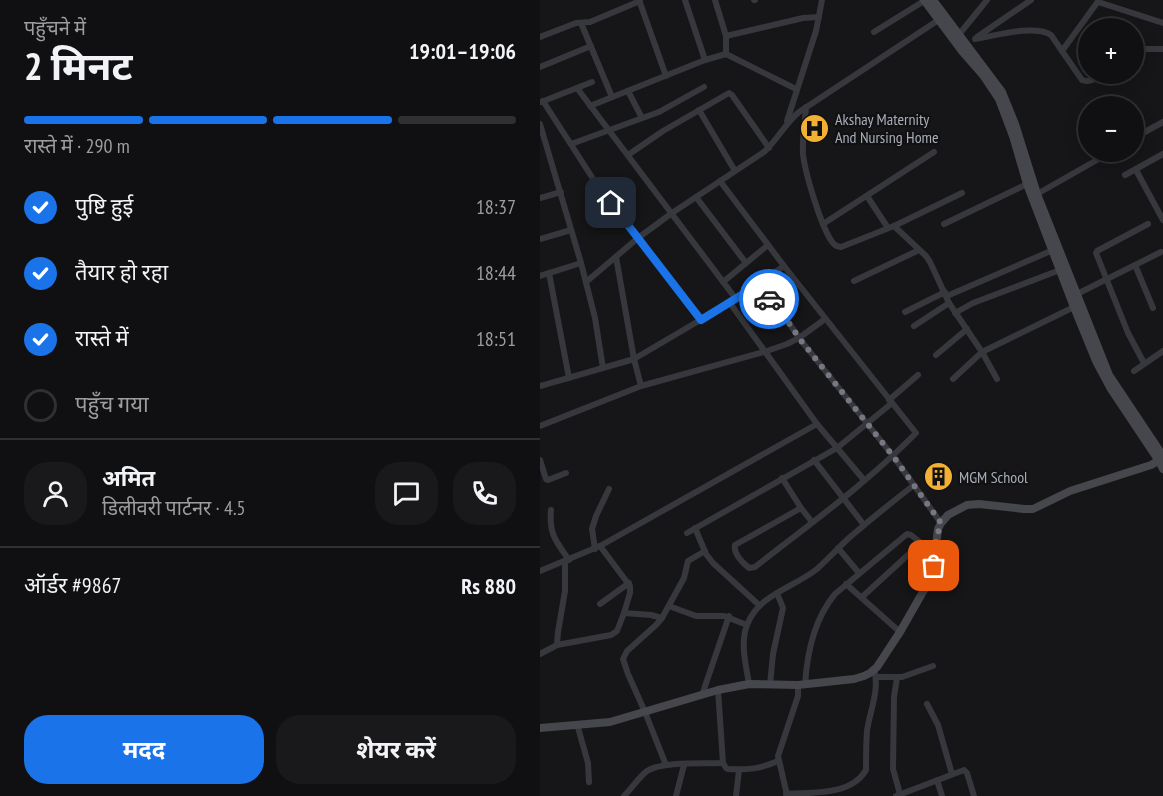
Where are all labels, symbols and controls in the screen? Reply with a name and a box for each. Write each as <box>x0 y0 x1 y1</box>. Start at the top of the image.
text: पहुँचने में <box>24 15 86 41</box>
map controls <box>1078 18 1144 162</box>
button: + <box>1078 18 1144 84</box>
text: 19:01–19:06 <box>409 37 516 65</box>
text: 2 मिनट <box>24 40 133 91</box>
button: − <box>1078 96 1144 162</box>
place label: Akshay Maternity And Nursing Home <box>835 109 939 147</box>
hospital icon: Akshay Maternity And Nursing Home <box>798 112 830 144</box>
text: रास्ते में · 290 m <box>24 133 130 159</box>
pin <box>585 177 636 228</box>
icon: home <box>594 186 627 219</box>
icon: check <box>24 191 57 224</box>
text: पुष्टि हुई <box>75 192 133 220</box>
text: 18:37 <box>476 194 516 220</box>
icon: check <box>24 257 57 290</box>
text: तैयार हो रहा <box>75 258 168 286</box>
text: 18:44 <box>476 260 516 286</box>
courier <box>739 269 799 329</box>
icon: car <box>753 283 786 316</box>
icon: check <box>24 323 57 356</box>
text: रास्ते में <box>75 324 129 352</box>
text: 18:51 <box>476 326 516 352</box>
text: पहुँच गया <box>75 390 149 418</box>
building icon: MGM School <box>922 461 954 493</box>
button: person <box>24 462 87 525</box>
button: chat <box>375 462 438 525</box>
button: phone <box>453 462 516 525</box>
text: अमित <box>102 464 155 492</box>
place label: MGM School <box>959 467 1028 487</box>
text: डिलीवरी पार्टनर · 4.5 <box>102 495 246 521</box>
pin <box>908 540 959 591</box>
icon: bag <box>917 549 950 582</box>
text: ऑर्डर #9867 <box>24 571 121 599</box>
text: Rs 880 <box>461 572 516 600</box>
button: मदद <box>24 715 264 784</box>
button: शेयर करें <box>276 715 516 784</box>

